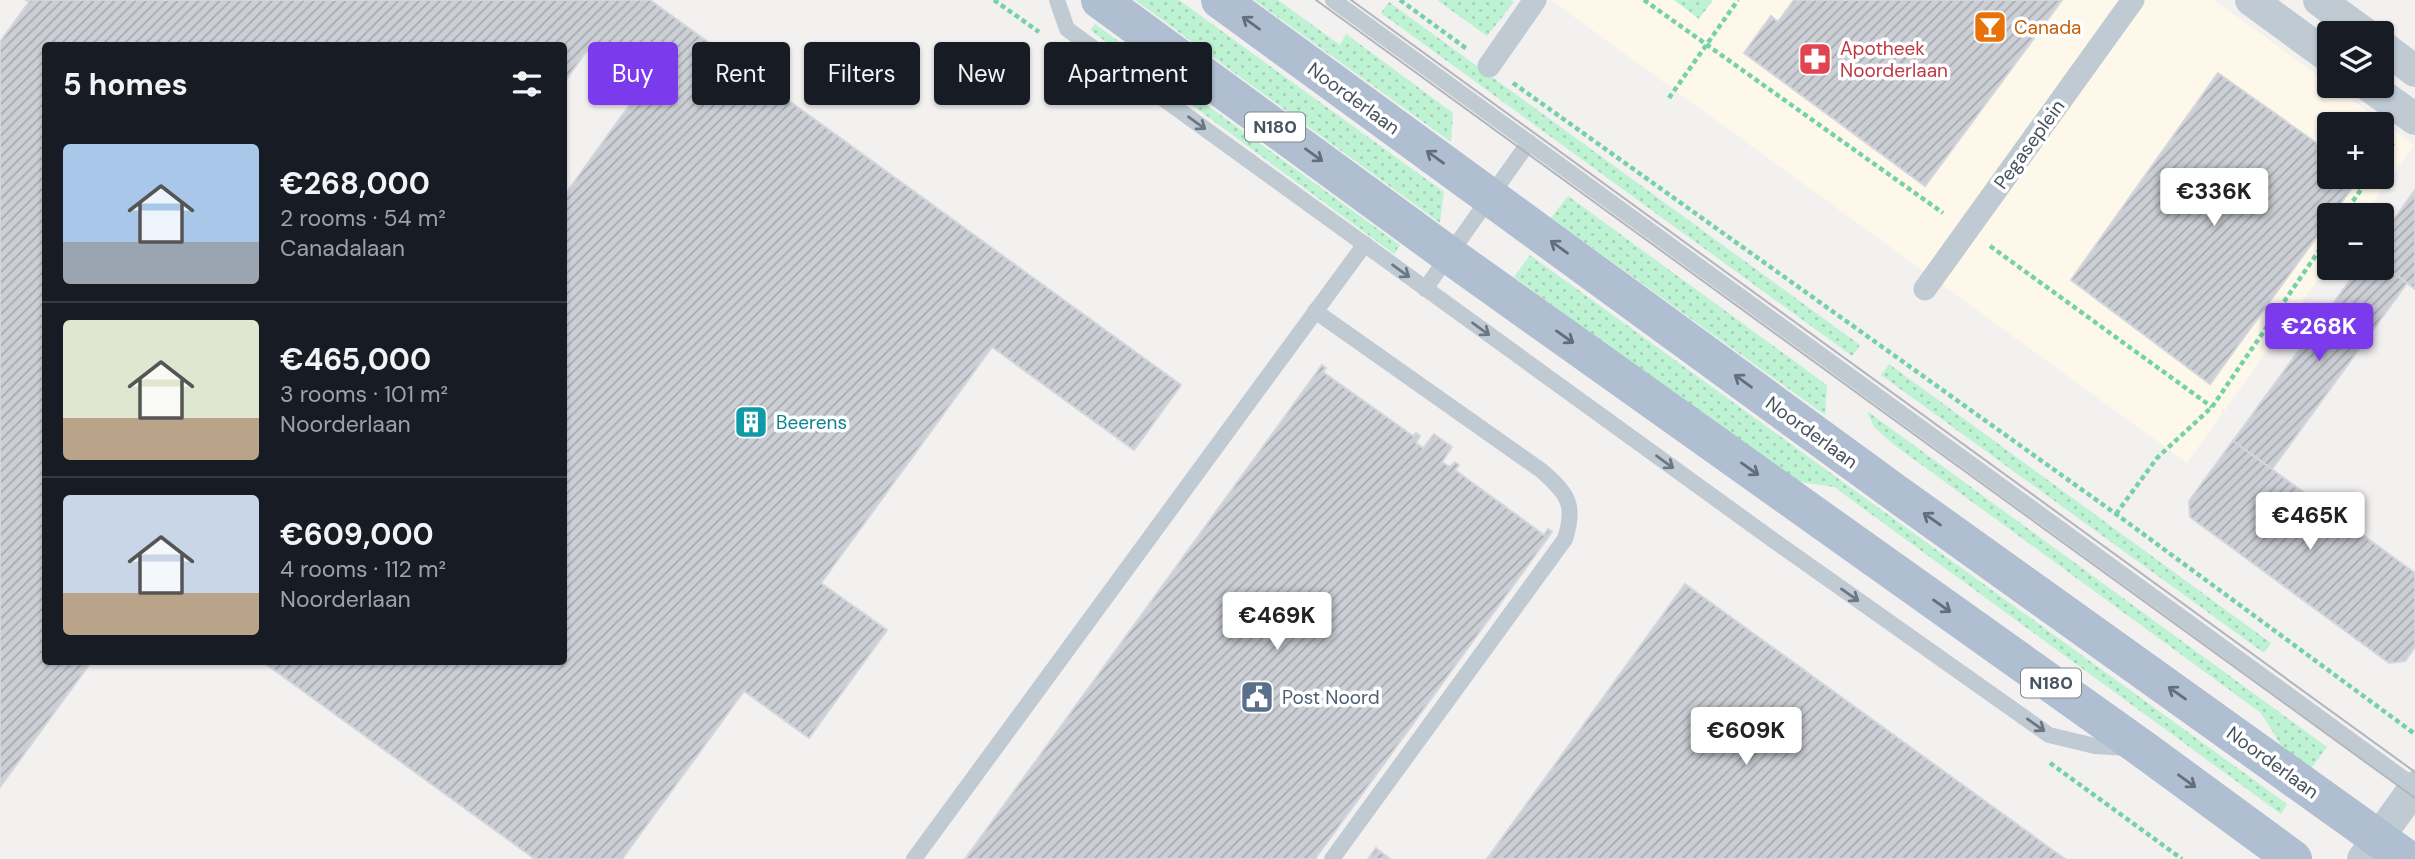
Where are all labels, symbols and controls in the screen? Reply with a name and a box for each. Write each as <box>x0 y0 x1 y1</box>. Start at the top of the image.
bar icon: Canada <box>1971 8 2009 46</box>
place label: Canada <box>2014 15 2081 40</box>
one-way arrow <box>1242 16 1261 31</box>
map controls <box>2317 21 2394 280</box>
button: layers <box>2317 21 2394 98</box>
place label: Apotheek Noorderlaan <box>1840 36 1948 83</box>
pharmacy icon: Apotheek Noorderlaan <box>1796 40 1834 78</box>
chip: Buy <box>588 42 678 105</box>
chip: Rent <box>692 42 790 105</box>
chip: Filters <box>804 42 920 105</box>
chip: New <box>934 42 1030 105</box>
chip: Apartment <box>1044 42 1212 105</box>
street label: Noorderlaan <box>1303 57 1405 140</box>
text: 5 homes <box>63 65 188 104</box>
icon: filters <box>508 65 546 103</box>
street label: Pegaseplein <box>1988 95 2070 194</box>
road number: N180 <box>1245 112 1305 142</box>
button: + <box>2317 112 2394 189</box>
one-way arrow <box>1187 116 1206 130</box>
one-way arrow <box>1304 148 1323 163</box>
one-way arrow <box>1426 150 1445 164</box>
text: €268,000 <box>280 164 430 203</box>
pin: €336K <box>2165 168 2263 228</box>
icon: home <box>119 172 203 256</box>
text: €336K <box>2176 176 2252 206</box>
text: 2 rooms · 54 m² <box>280 203 446 233</box>
button: − <box>2317 203 2394 280</box>
text: Canadalaan <box>280 233 405 263</box>
one-way arrow <box>1550 240 1569 254</box>
one-way arrow <box>1391 264 1410 278</box>
pin: €268K <box>2270 304 2368 363</box>
text: €268K <box>2281 311 2357 341</box>
one-way arrow <box>1471 321 1490 336</box>
one-way arrow <box>1555 330 1574 344</box>
text: €465,000 <box>280 340 431 379</box>
icon: home <box>119 348 203 432</box>
one-way arrow <box>1734 374 1753 389</box>
text: 3 rooms · 101 m² <box>280 379 448 409</box>
street label: Noorderlaan <box>1761 391 1863 474</box>
building icon: Beerens <box>732 403 770 441</box>
text: Noorderlaan <box>280 409 411 439</box>
place label: Beerens <box>776 410 847 435</box>
one-way arrow <box>1655 455 1674 470</box>
one-way arrow <box>1740 462 1759 476</box>
pin: €465K <box>2261 492 2359 552</box>
text: €465K <box>2272 500 2348 530</box>
one-way arrow <box>1923 512 1942 526</box>
text: €609,000 <box>280 515 434 554</box>
icon: home <box>119 523 203 607</box>
text: 4 rooms · 112 m² <box>280 554 446 584</box>
text: Noorderlaan <box>280 584 411 614</box>
one-way arrow <box>1840 588 1859 602</box>
pin: €469K <box>1228 592 1326 652</box>
one-way arrow <box>1932 599 1951 613</box>
text: €469K <box>1239 600 1315 630</box>
road number: N180 <box>2021 668 2081 698</box>
public building icon: Post Noord <box>1238 678 1276 716</box>
place label: Post Noord <box>1282 685 1380 710</box>
one-way arrow <box>2168 686 2187 700</box>
pin: €609K <box>1697 708 1795 767</box>
text: €609K <box>1707 715 1785 745</box>
one-way arrow <box>2026 718 2045 733</box>
street label: Noorderlaan <box>2222 721 2324 804</box>
one-way arrow <box>2177 774 2196 789</box>

